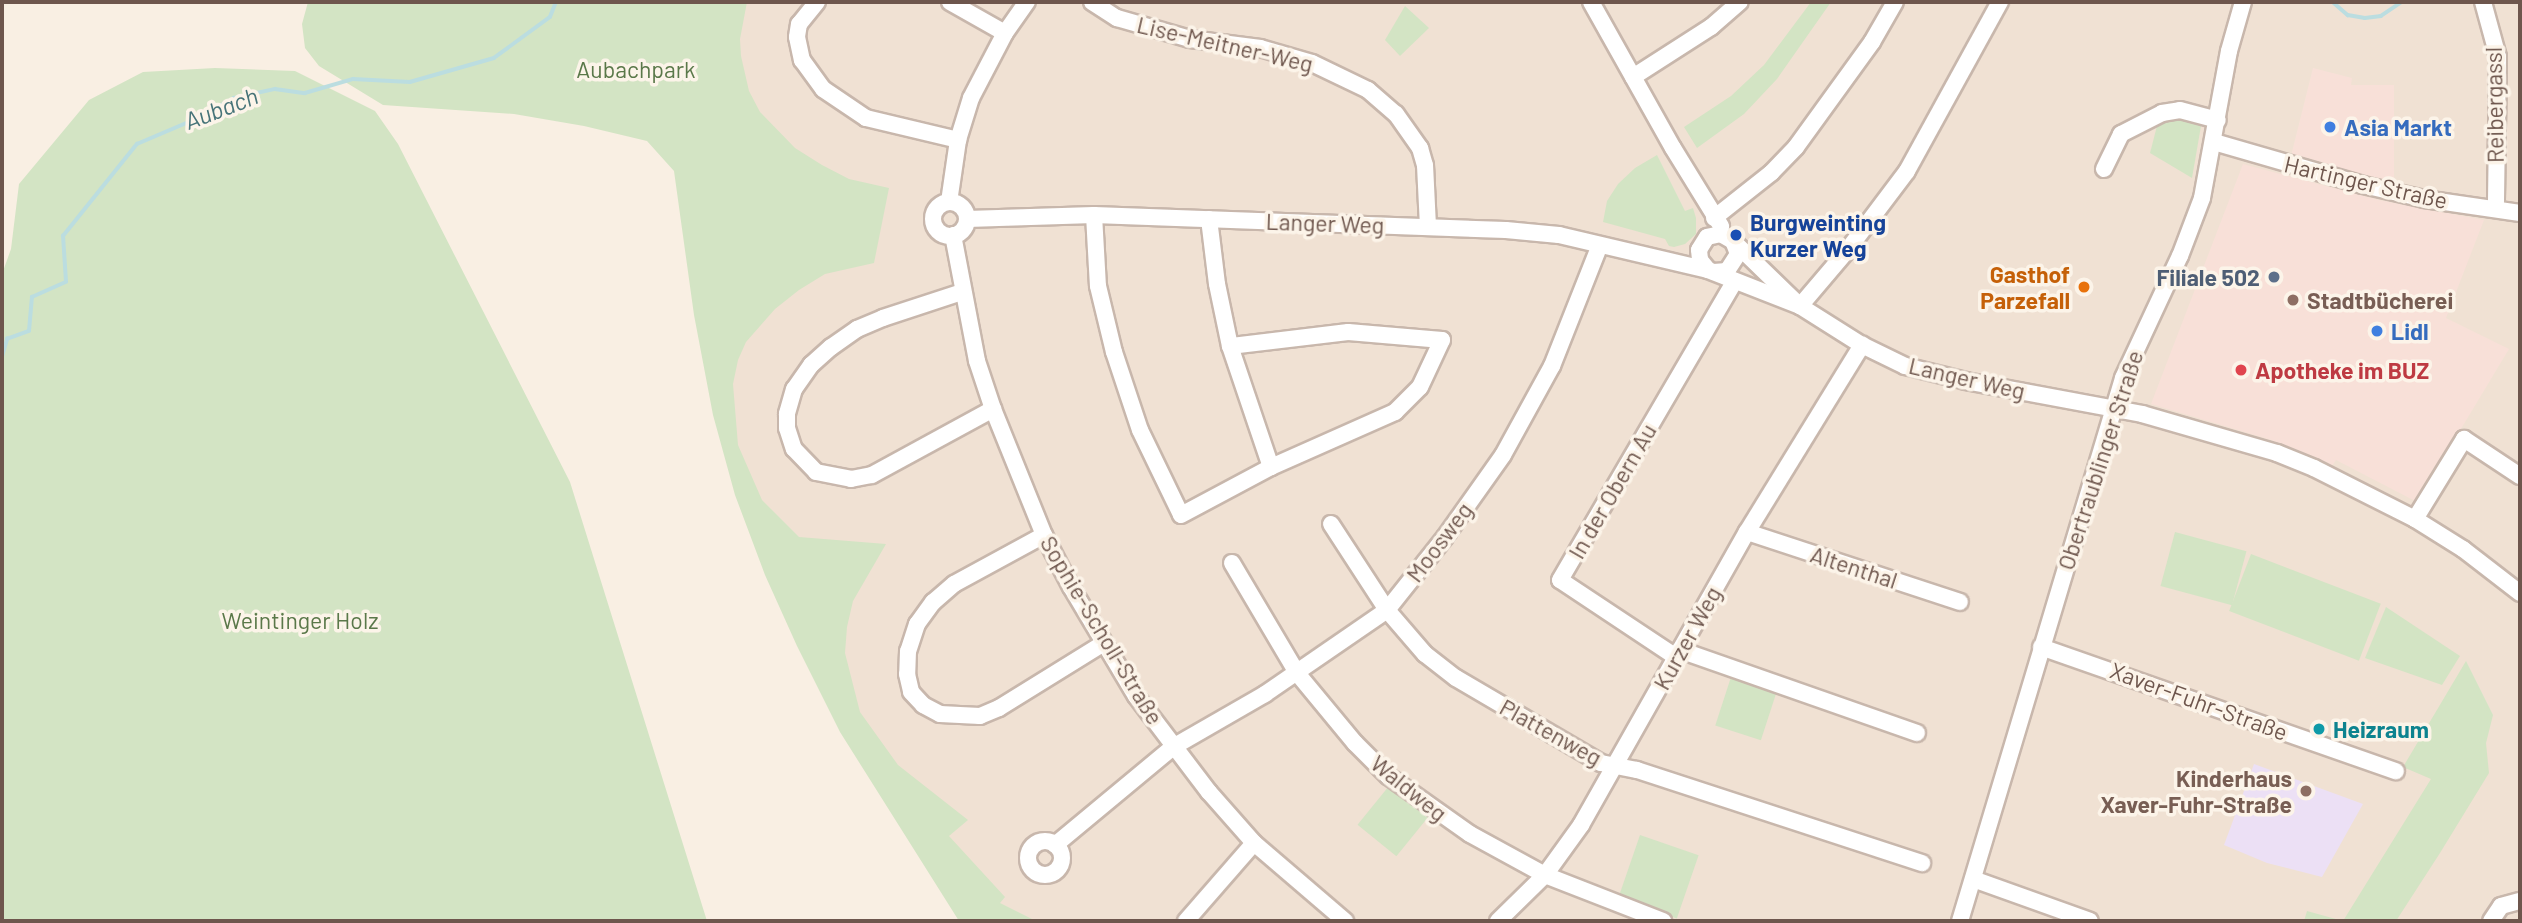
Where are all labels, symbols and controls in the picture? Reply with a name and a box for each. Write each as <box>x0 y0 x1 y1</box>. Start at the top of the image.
street label: Lise-Meitner-Weg <box>1134 10 1316 78</box>
street label: Reibergassl <box>2479 47 2509 163</box>
park label: Aubachpark <box>576 55 696 83</box>
water label: Aubach <box>180 81 262 135</box>
place label: Asia Markt <box>2344 113 2452 141</box>
marker: Asia Markt <box>2322 119 2338 135</box>
street label: Hartinger Straße <box>2282 150 2450 214</box>
street label: Langer Weg <box>1265 207 1385 239</box>
place label: Burgweinting Kurzer Weg <box>1750 208 1886 262</box>
marker: Burgweinting Kurzer Weg <box>1728 227 1744 243</box>
place label: Gasthof Parzefall <box>1980 260 2070 314</box>
place label: Filiale 502 <box>2156 263 2260 291</box>
marker: Filiale 502 <box>2266 269 2282 285</box>
marker: Gasthof Parzefall <box>2076 279 2092 295</box>
place label: Stadtbücherei <box>2307 286 2453 314</box>
marker: Stadtbücherei <box>2285 292 2301 308</box>
place label: Lidl <box>2391 317 2429 345</box>
marker: Lidl <box>2369 323 2385 339</box>
street label: Obertraublinger Straße <box>2051 347 2149 573</box>
street label: Langer Weg <box>1906 351 2028 405</box>
place label: Apotheke im BUZ <box>2255 356 2429 384</box>
marker: Apotheke im BUZ <box>2233 362 2249 378</box>
street label: In der Obern Au <box>1562 419 1662 563</box>
street label: Moosweg <box>1400 497 1478 587</box>
street label: Sophie-Scholl-Straße <box>1035 531 1169 729</box>
street label: Altenthal <box>1807 540 1901 594</box>
street label: Kurzer Weg <box>1647 581 1727 695</box>
park label: Weintinger Holz <box>222 606 378 634</box>
street label: Xaver-Fuhr-Straße <box>2107 656 2291 746</box>
street label: Plattenweg <box>1495 693 1607 771</box>
place label: Heizraum <box>2333 715 2429 743</box>
marker: Heizraum <box>2311 721 2327 737</box>
street label: Waldweg <box>1366 749 1452 827</box>
place label: Kinderhaus Xaver-Fuhr-Straße <box>2100 764 2292 818</box>
marker: Kinderhaus Xaver-Fuhr-Straße <box>2298 783 2314 799</box>

